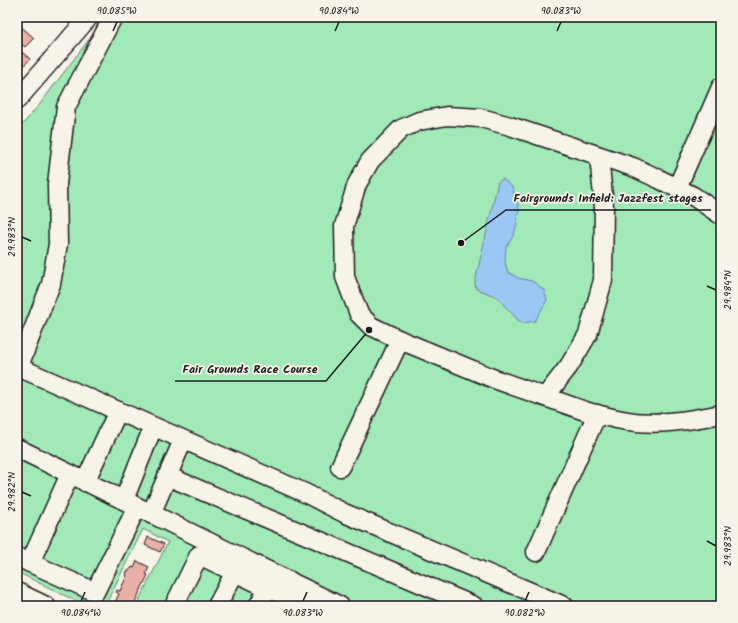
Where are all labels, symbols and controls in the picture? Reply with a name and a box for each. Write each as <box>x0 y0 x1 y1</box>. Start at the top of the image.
text: 90.085°W <box>97 3 137 19</box>
text: 90.084°W <box>319 3 359 19</box>
text: 90.083°W <box>541 3 581 19</box>
callout: Fairgrounds Infield: Jazzfest stages <box>506 186 711 210</box>
text: Fairgrounds Infield: Jazzfest stages <box>513 189 703 208</box>
text: 29.983°N <box>4 217 20 257</box>
text: 29.984°N <box>720 270 736 310</box>
callout: Fair Grounds Race Course <box>175 357 326 381</box>
text: Fair Grounds Race Course <box>182 360 318 379</box>
text: 29.982°N <box>4 472 20 512</box>
text: 29.983°N <box>720 526 736 566</box>
text: 90.084°W <box>61 605 101 621</box>
text: 90.083°W <box>283 605 323 621</box>
text: 90.082°W <box>505 605 545 621</box>

